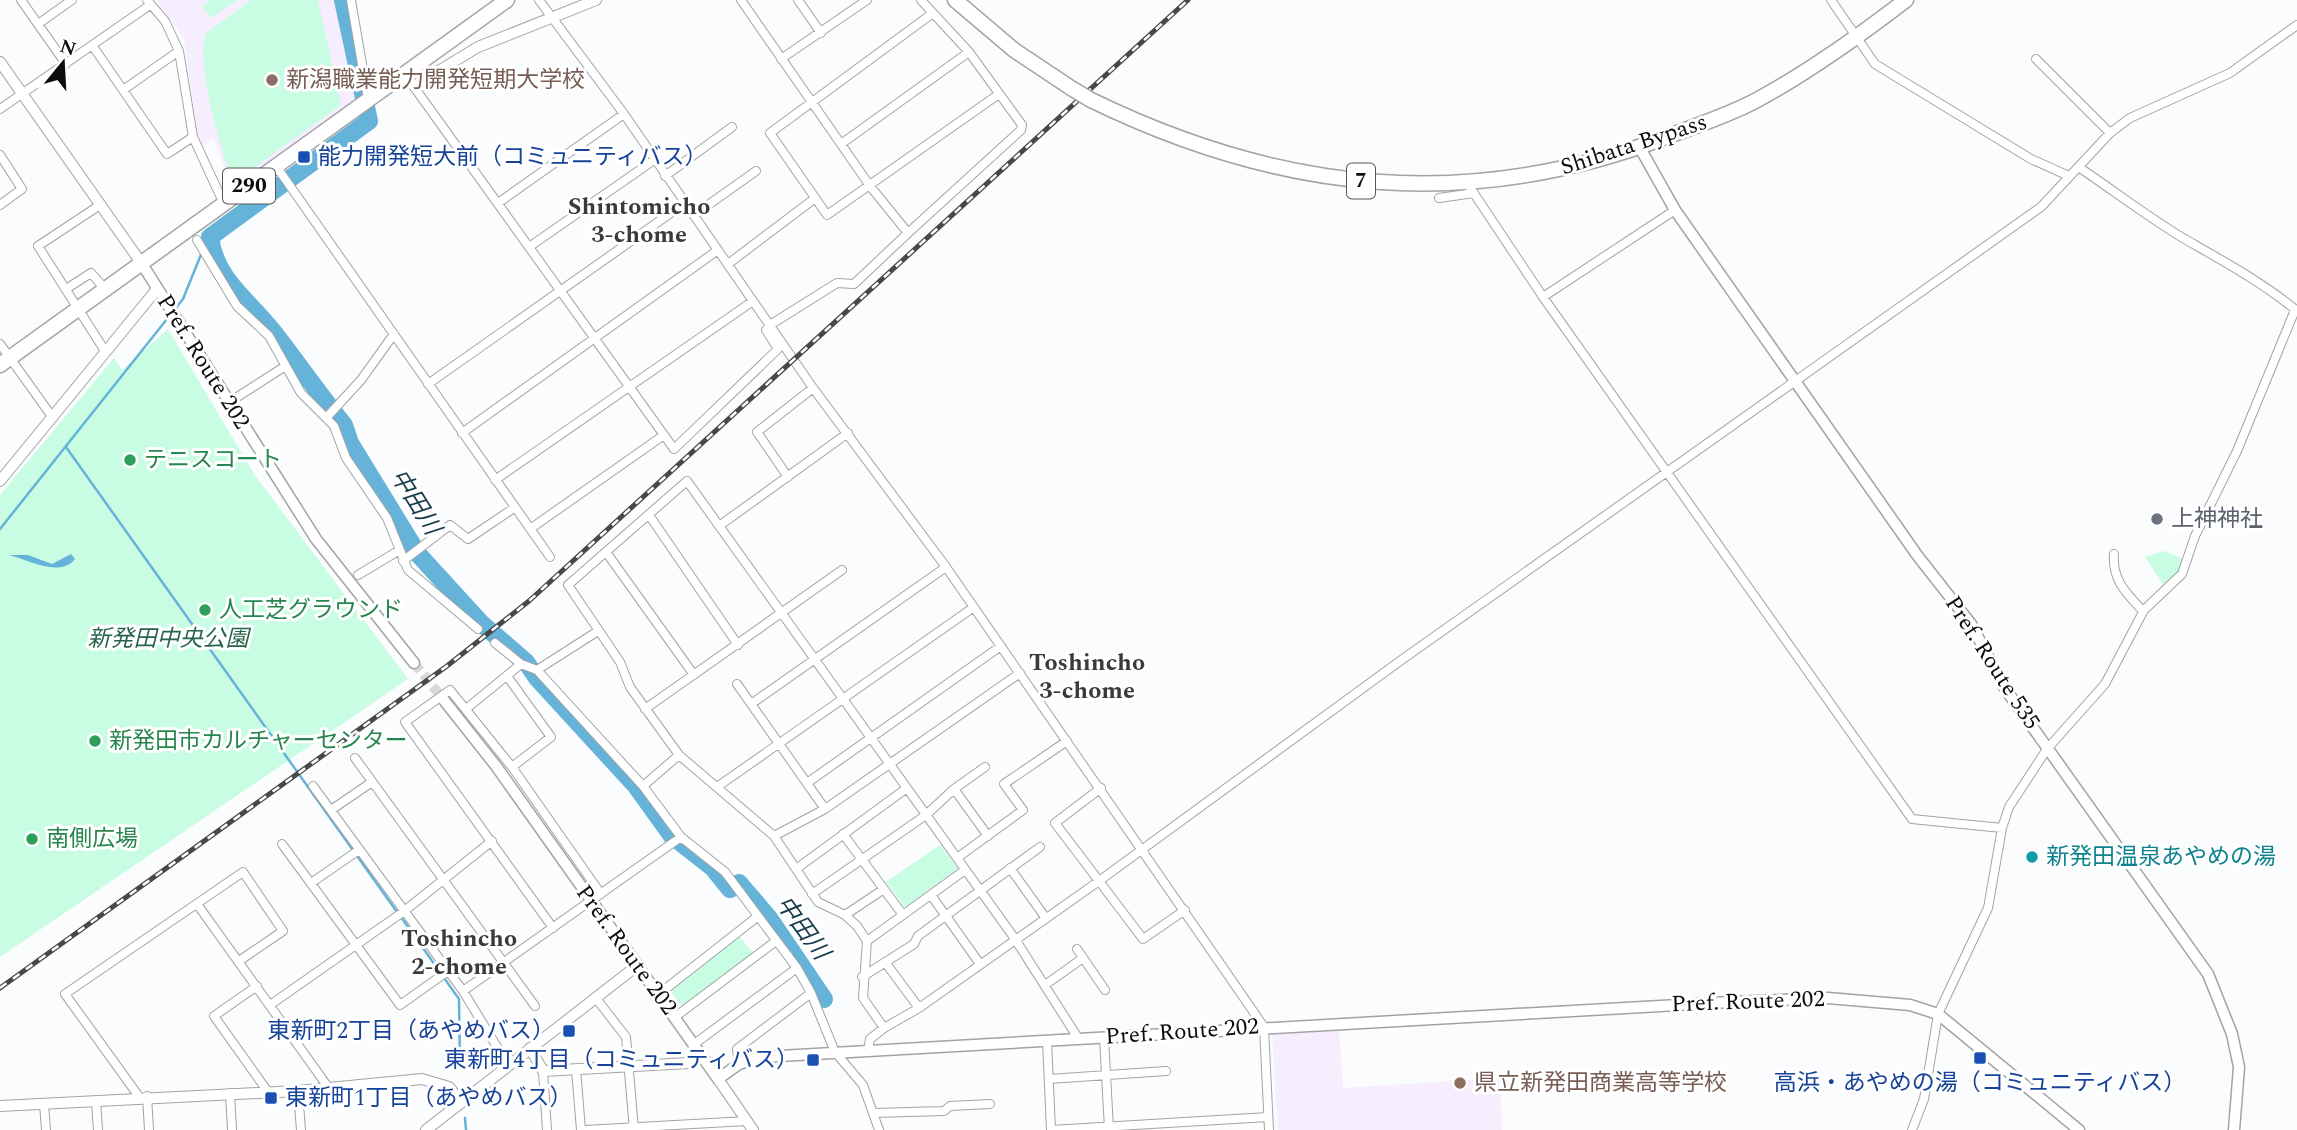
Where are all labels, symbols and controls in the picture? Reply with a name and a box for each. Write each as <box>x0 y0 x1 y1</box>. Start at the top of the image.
north arrow <box>28 28 98 98</box>
text: N <box>56 32 80 64</box>
place label: 新潟職業能力開発短期大学校 <box>286 63 585 98</box>
marker: 新潟職業能力開発短期大学校 <box>264 72 280 88</box>
street label: Shibata Bypass <box>1556 105 1712 185</box>
place label: 能力開発短大前（コミュニティバス） <box>318 140 708 175</box>
marker: 能力開発短大前（コミュニティバス） <box>296 149 312 165</box>
road number: 7 <box>1347 164 1375 198</box>
road number: 290 <box>223 168 275 204</box>
district label: Shintomicho 3-chome <box>568 189 710 253</box>
street label: Pref. Route 202 <box>147 288 259 436</box>
place label: テニスコート <box>144 443 282 478</box>
marker: テニスコート <box>122 452 138 468</box>
water label: 中田川 <box>381 462 451 545</box>
place label: 上神神社 <box>2171 502 2263 537</box>
marker: 上神神社 <box>2149 511 2165 527</box>
street label: Pref. Route 535 <box>1935 589 2049 737</box>
place label: 人工芝グラウンド <box>219 593 403 628</box>
marker: 人工芝グラウンド <box>197 602 213 618</box>
park label: 新発田中央公園 <box>88 622 252 657</box>
district label: Toshincho 3-chome <box>1029 645 1145 709</box>
place label: 新発田市カルチャーセンター <box>109 724 408 759</box>
marker: 新発田市カルチャーセンター <box>87 733 103 749</box>
place label: 南側広場 <box>46 822 138 857</box>
marker: 南側広場 <box>24 831 40 847</box>
place label: 新発田温泉あやめの湯 <box>2046 840 2276 875</box>
marker: 新発田温泉あやめの湯 <box>2024 849 2040 865</box>
street label: Pref. Route 202 <box>567 878 685 1022</box>
water label: 中田川 <box>766 888 839 970</box>
district label: Toshincho 2-chome <box>401 921 517 985</box>
street label: Pref. Route 202 <box>1671 982 1825 1022</box>
street label: Pref. Route 202 <box>1104 1009 1260 1055</box>
place label: 東新町2丁目（あやめバス） <box>268 1014 555 1049</box>
marker: 東新町2丁目（あやめバス） <box>561 1023 577 1039</box>
place label: 東新町4丁目（コミュニティバス） <box>444 1043 799 1078</box>
marker: 高浜・あやめの湯（コミュニティバス） <box>1972 1050 1988 1066</box>
marker: 東新町4丁目（コミュニティバス） <box>805 1052 821 1068</box>
place label: 県立新発田商業高等学校 <box>1474 1066 1727 1101</box>
place label: 高浜・あやめの湯（コミュニティバス） <box>1774 1066 2186 1101</box>
marker: 県立新発田商業高等学校 <box>1452 1075 1468 1091</box>
place label: 東新町1丁目（あやめバス） <box>285 1081 573 1116</box>
marker: 東新町1丁目（あやめバス） <box>263 1090 279 1106</box>

